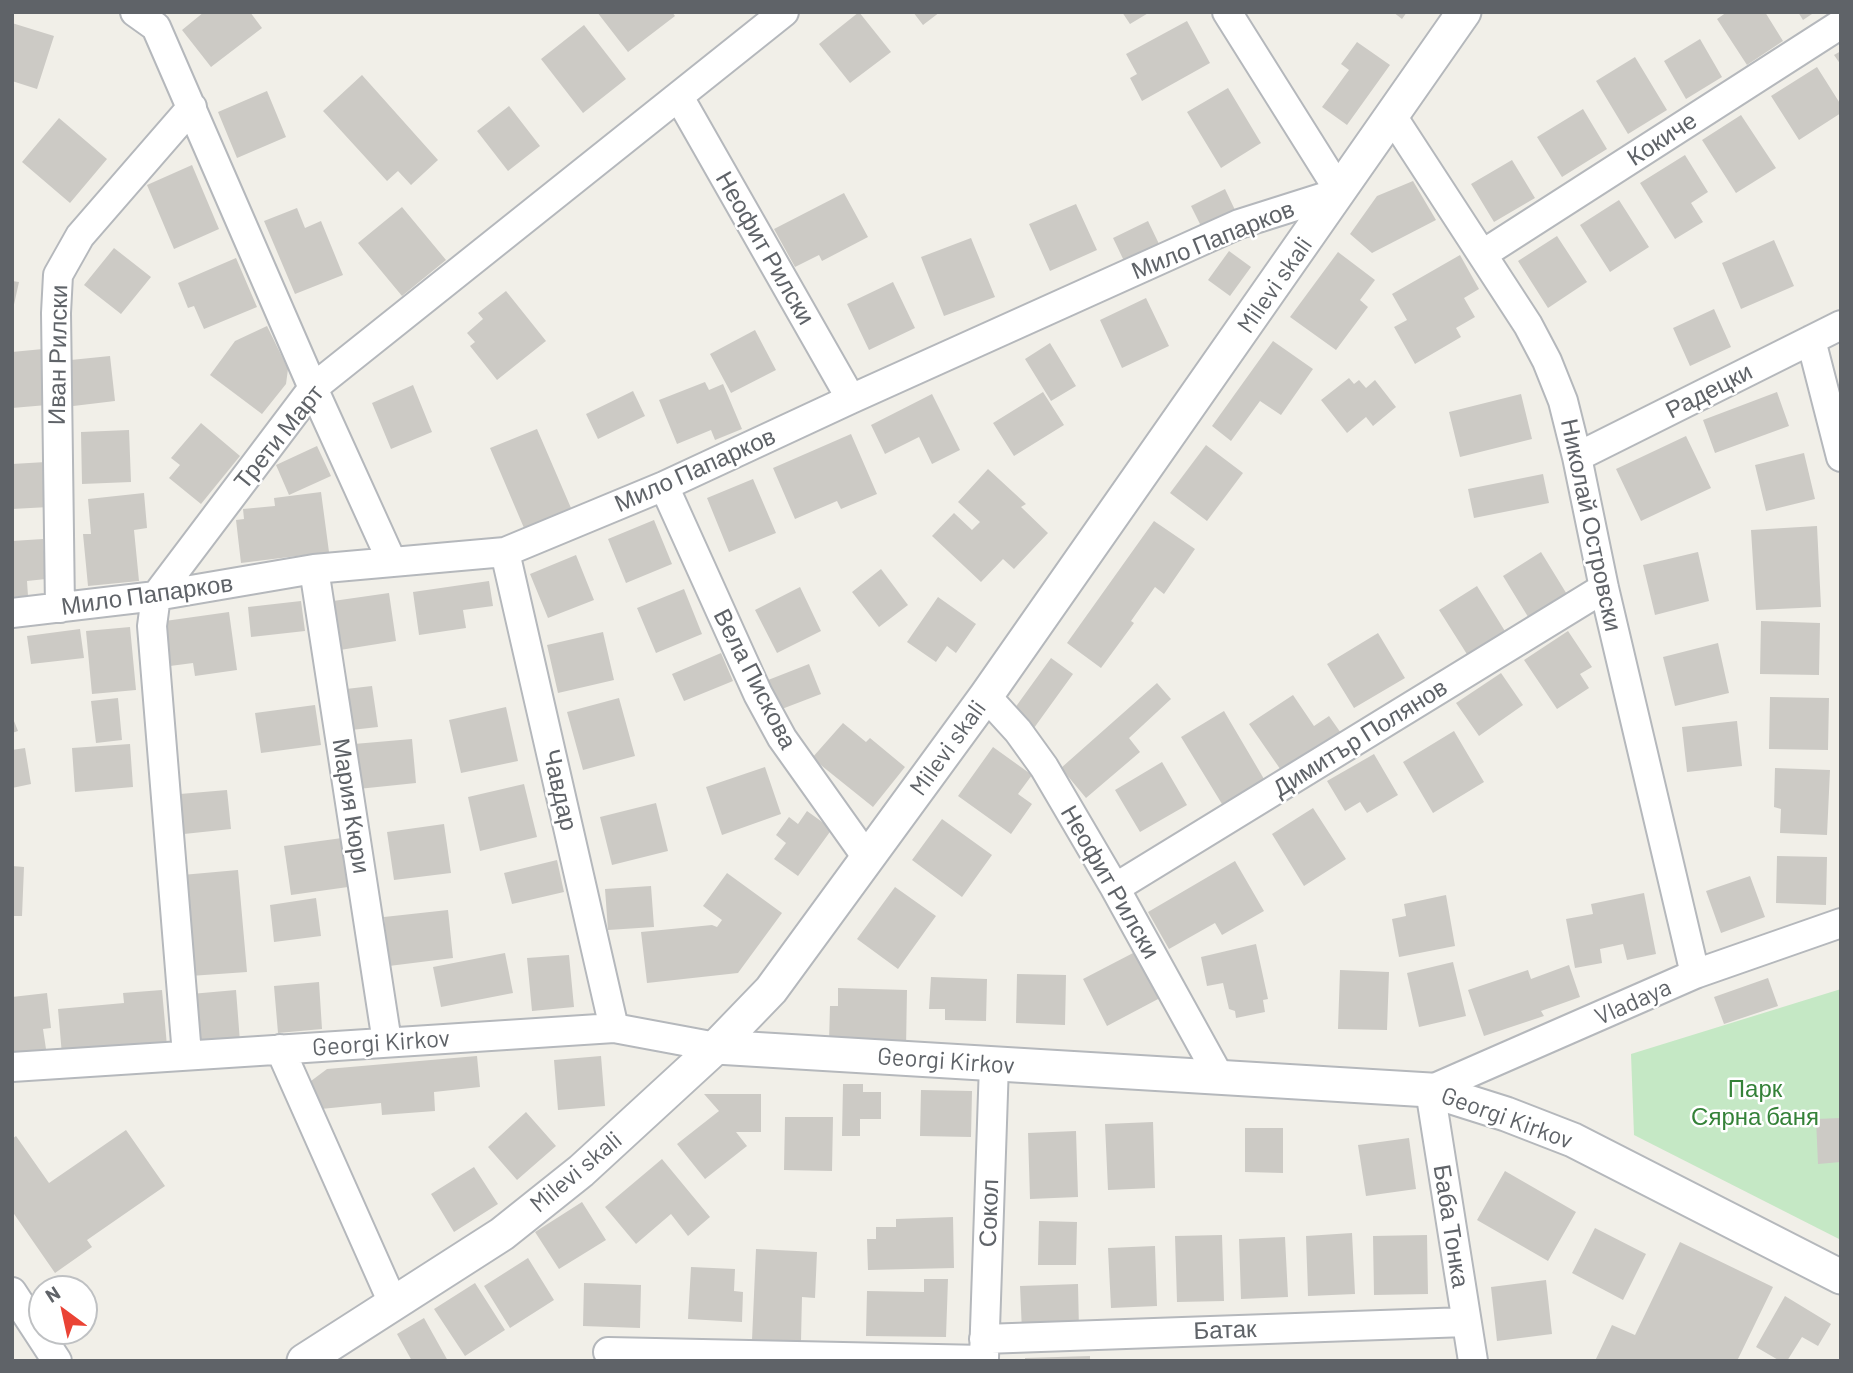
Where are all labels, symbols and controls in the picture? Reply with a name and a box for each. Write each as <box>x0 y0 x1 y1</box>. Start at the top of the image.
street label: Кокиче <box>1622 106 1702 172</box>
street label: Неофит Рилски <box>709 166 821 330</box>
street label: Мило Папарков <box>1127 194 1299 286</box>
street label: Milevi skali <box>1231 231 1319 339</box>
street label: Иван Рилски <box>42 285 74 425</box>
street label: Радецки <box>1661 357 1757 425</box>
street label: Трети Март <box>228 379 330 495</box>
street label: Николай Островски <box>1554 416 1628 634</box>
street label: Мило Папарков <box>610 422 780 518</box>
street label: Мило Папарков <box>59 569 235 621</box>
street label: Вела Пискова <box>707 604 803 754</box>
street label: Димитър Полянов <box>1268 673 1452 803</box>
street label: Milevi skali <box>904 695 992 801</box>
street label: Мария Кюри <box>326 736 376 876</box>
street label: Чавдар <box>537 747 583 833</box>
street label: Неофит Рилски <box>1054 800 1166 964</box>
street label: Vladaya <box>1591 973 1675 1031</box>
street label: Georgi Kirkov <box>311 1024 451 1062</box>
street label: Georgi Kirkov <box>876 1042 1016 1080</box>
park label: Парк Сярна баня <box>1691 1075 1819 1131</box>
street label: Georgi Kirkov <box>1437 1081 1577 1155</box>
street label: Milevi skali <box>524 1125 628 1219</box>
street label: Баба Тонка <box>1427 1162 1475 1290</box>
street label: Сокол <box>973 1178 1005 1248</box>
north arrow <box>28 1275 98 1345</box>
text: N <box>41 1281 64 1307</box>
street label: Батак <box>1193 1315 1257 1345</box>

